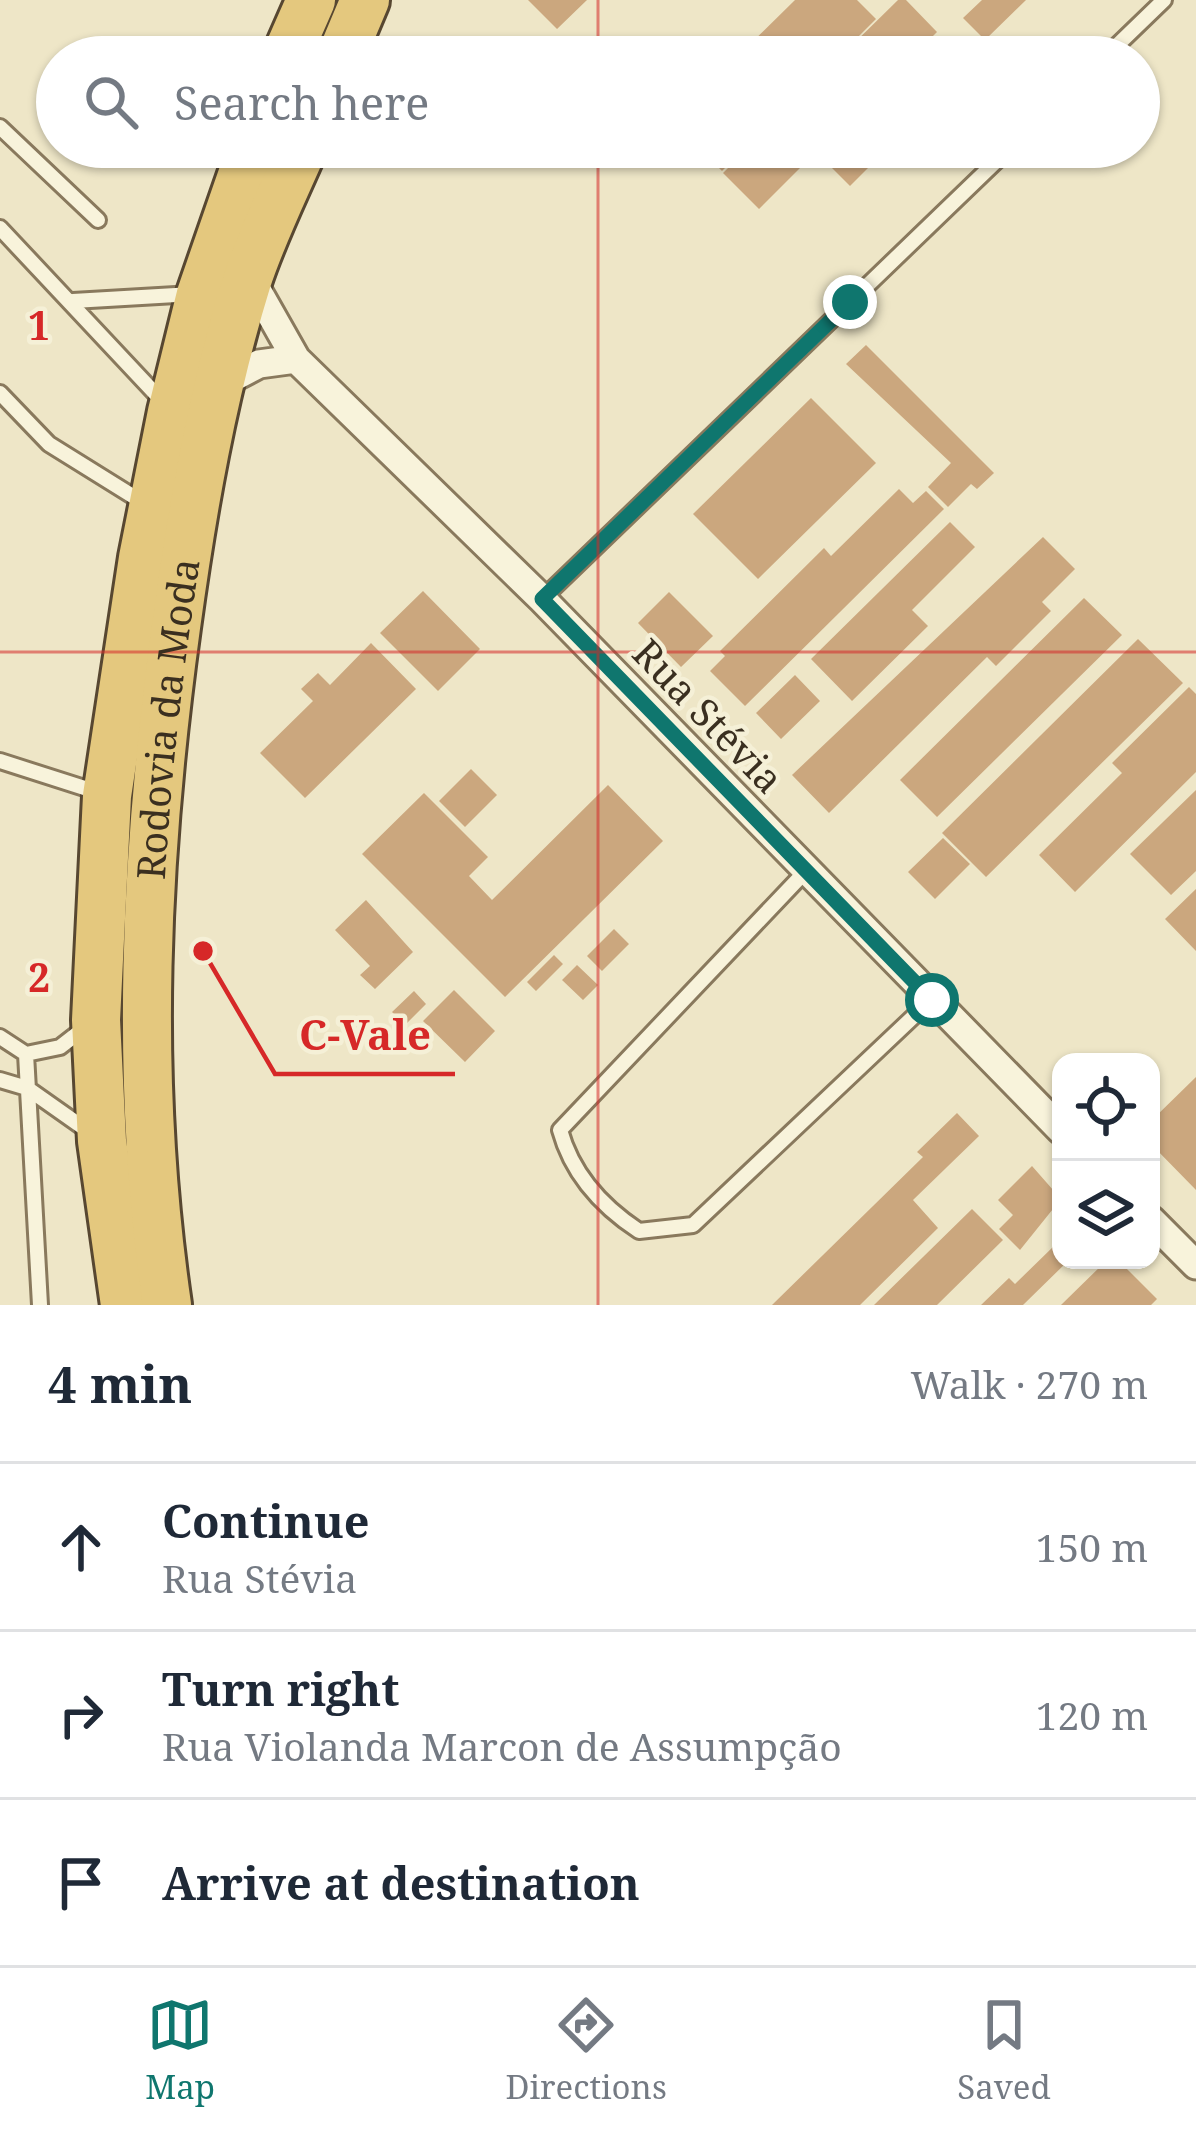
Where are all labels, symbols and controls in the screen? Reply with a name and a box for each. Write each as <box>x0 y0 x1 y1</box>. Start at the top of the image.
search box <box>36 36 1160 168</box>
icon: search <box>78 69 144 135</box>
text: Search here <box>174 72 429 133</box>
route end <box>823 275 877 329</box>
text: 1 <box>28 298 50 351</box>
street label: Rodovia da Moda <box>123 554 211 881</box>
street label: Rua Stévia <box>622 626 796 804</box>
text: 2 <box>28 950 50 1003</box>
route start <box>905 973 959 1027</box>
callout: C-Vale <box>275 996 455 1074</box>
text: C-Vale <box>299 1005 431 1062</box>
map controls <box>1052 1053 1160 1269</box>
button: locate <box>1052 1053 1160 1161</box>
button: layers <box>1052 1161 1160 1269</box>
text: 4 min <box>48 1348 192 1418</box>
text: Walk · 270 m <box>911 1357 1148 1410</box>
text: Continue <box>162 1490 370 1551</box>
icon: ahead <box>48 1514 114 1580</box>
text: 150 m <box>1036 1520 1148 1573</box>
text: Rua Stévia <box>162 1551 357 1604</box>
text: Turn right <box>162 1658 399 1719</box>
icon: right <box>48 1682 114 1748</box>
text: 120 m <box>1036 1688 1148 1741</box>
text: Rua Violanda Marcon de Assumpção <box>162 1719 842 1772</box>
icon: arrive <box>48 1850 114 1916</box>
text: Arrive at destination <box>162 1852 640 1913</box>
tab: Map <box>145 1992 215 2109</box>
tab: Directions <box>505 1992 667 2109</box>
tab: Saved <box>957 1992 1051 2109</box>

